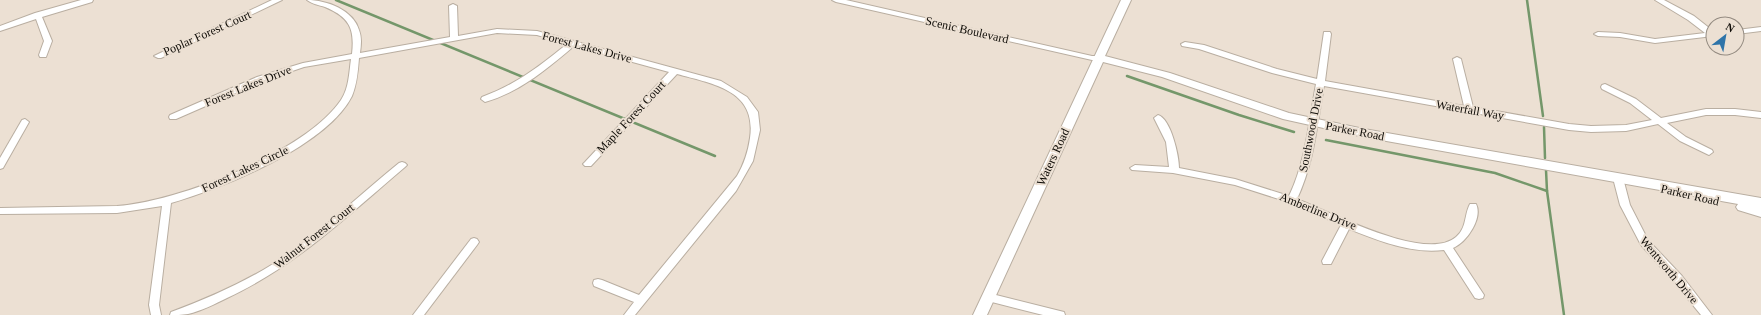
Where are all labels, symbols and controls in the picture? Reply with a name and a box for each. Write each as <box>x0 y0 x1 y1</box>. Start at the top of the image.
street label: Poplar Forest Court <box>161 7 254 59</box>
street label: Scenic Boulevard <box>924 14 1010 46</box>
north arrow <box>1705 16 1745 56</box>
text: N <box>1724 20 1737 35</box>
street label: Forest Lakes Drive <box>541 28 633 66</box>
street label: Forest Lakes Drive <box>203 62 293 110</box>
street label: Maple Forest Court <box>594 77 669 156</box>
street label: Southwood Drive <box>1296 87 1326 173</box>
street label: Waterfall Way <box>1435 97 1505 123</box>
street label: Parker Road <box>1324 118 1386 144</box>
street label: Waters Road <box>1034 126 1072 188</box>
street label: Forest Lakes Circle <box>199 143 291 195</box>
street label: Parker Road <box>1659 181 1721 209</box>
street label: Amberline Drive <box>1278 189 1358 233</box>
street label: Walnut Forest Court <box>271 200 357 272</box>
street label: Wentworth Drive <box>1637 234 1701 306</box>

